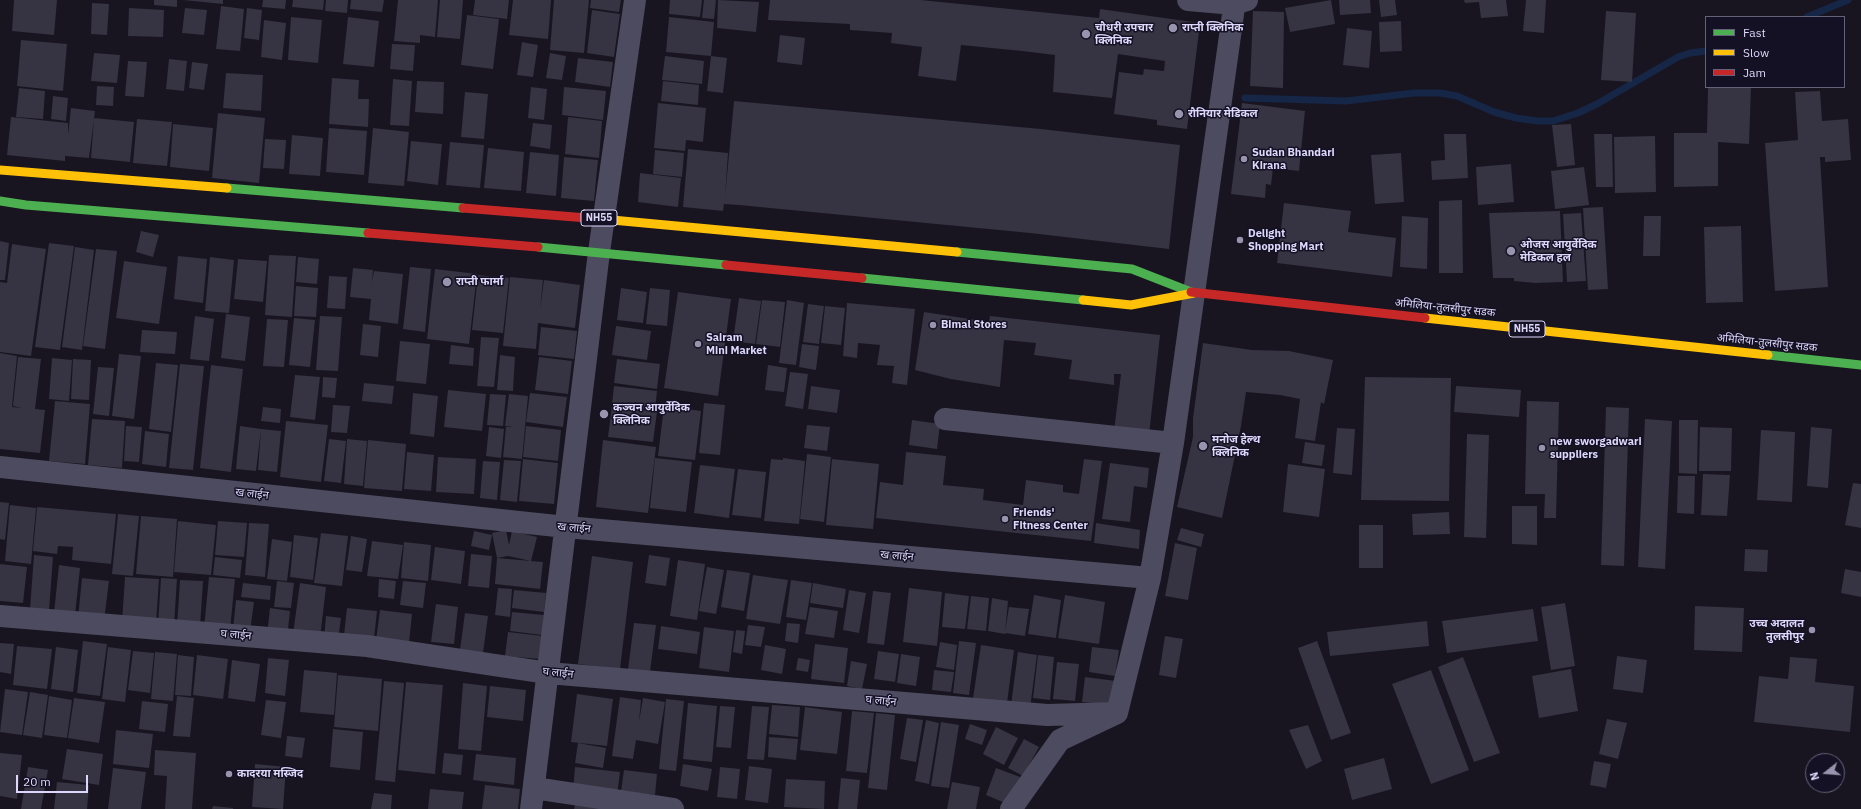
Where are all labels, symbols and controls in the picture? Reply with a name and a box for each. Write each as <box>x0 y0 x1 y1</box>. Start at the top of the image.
legend <box>1705 16 1845 88</box>
place label: चौधरी उपचार क्लिनिक <box>1095 21 1153 47</box>
place label: राप्ती क्लिनिक <box>1182 21 1243 35</box>
marker: राप्ती क्लिनिक <box>1167 22 1179 34</box>
text: Fast <box>1743 25 1766 40</box>
marker: चौधरी उपचार क्लिनिक <box>1080 28 1092 40</box>
text: Slow <box>1743 45 1769 60</box>
text: Jam <box>1743 65 1766 80</box>
place label: रौनियार मेडिकल <box>1188 107 1258 121</box>
marker: रौनियार मेडिकल <box>1173 108 1185 120</box>
place label: Sudan Bhandari Kirana <box>1252 146 1335 172</box>
marker: Sudan Bhandari Kirana <box>1239 154 1249 164</box>
road number: NH55 <box>581 210 617 226</box>
place label: Delight Shopping Mart <box>1248 227 1323 253</box>
marker: Delight Shopping Mart <box>1235 235 1245 245</box>
place label: ओजस आयुर्वेदिक मेडिकल हल <box>1520 238 1597 264</box>
marker: ओजस आयुर्वेदिक मेडिकल हल <box>1505 245 1517 257</box>
place label: राप्ती फार्मा <box>456 275 503 289</box>
marker: राप्ती फार्मा <box>441 276 453 288</box>
street label: अमिलिया-तुलसीपुर सडक <box>1394 296 1496 320</box>
place label: Bimal Stores <box>941 318 1007 332</box>
marker: Bimal Stores <box>928 320 938 330</box>
road number: NH55 <box>1509 321 1545 337</box>
place label: Sairam Mini Market <box>706 331 767 357</box>
street label: अमिलिया-तुलसीपुर सडक <box>1716 331 1818 355</box>
marker: Sairam Mini Market <box>693 339 703 349</box>
place label: कञ्चन आयुर्वेदिक क्लिनिक <box>613 401 690 427</box>
marker: कञ्चन आयुर्वेदिक क्लिनिक <box>598 408 610 420</box>
place label: मनोज हेल्थ क्लिनिक <box>1212 433 1260 459</box>
place label: new sworgadwari suppliers <box>1550 435 1642 461</box>
marker: मनोज हेल्थ क्लिनिक <box>1197 440 1209 452</box>
marker: new sworgadwari suppliers <box>1537 443 1547 453</box>
street label: ख लाईन <box>235 486 269 502</box>
place label: Friends' Fitness Center <box>1013 506 1088 532</box>
marker: Friends' Fitness Center <box>1000 514 1010 524</box>
street label: ख लाईन <box>557 520 591 536</box>
street label: ख लाईन <box>880 548 914 564</box>
place label: उच्च अदालत तुलसीपुर <box>1749 617 1804 643</box>
marker: उच्च अदालत तुलसीपुर <box>1807 625 1817 635</box>
street label: घ लाईन <box>220 627 252 643</box>
street label: घ लाईन <box>542 665 574 681</box>
street label: घ लाईन <box>865 693 897 709</box>
north arrow <box>1805 753 1845 793</box>
scale bar <box>18 767 90 793</box>
place label: कादरया मस्जिद <box>237 767 303 781</box>
marker: कादरया मस्जिद <box>224 769 234 779</box>
text: N <box>1807 770 1822 782</box>
text: 20 m <box>23 774 51 789</box>

